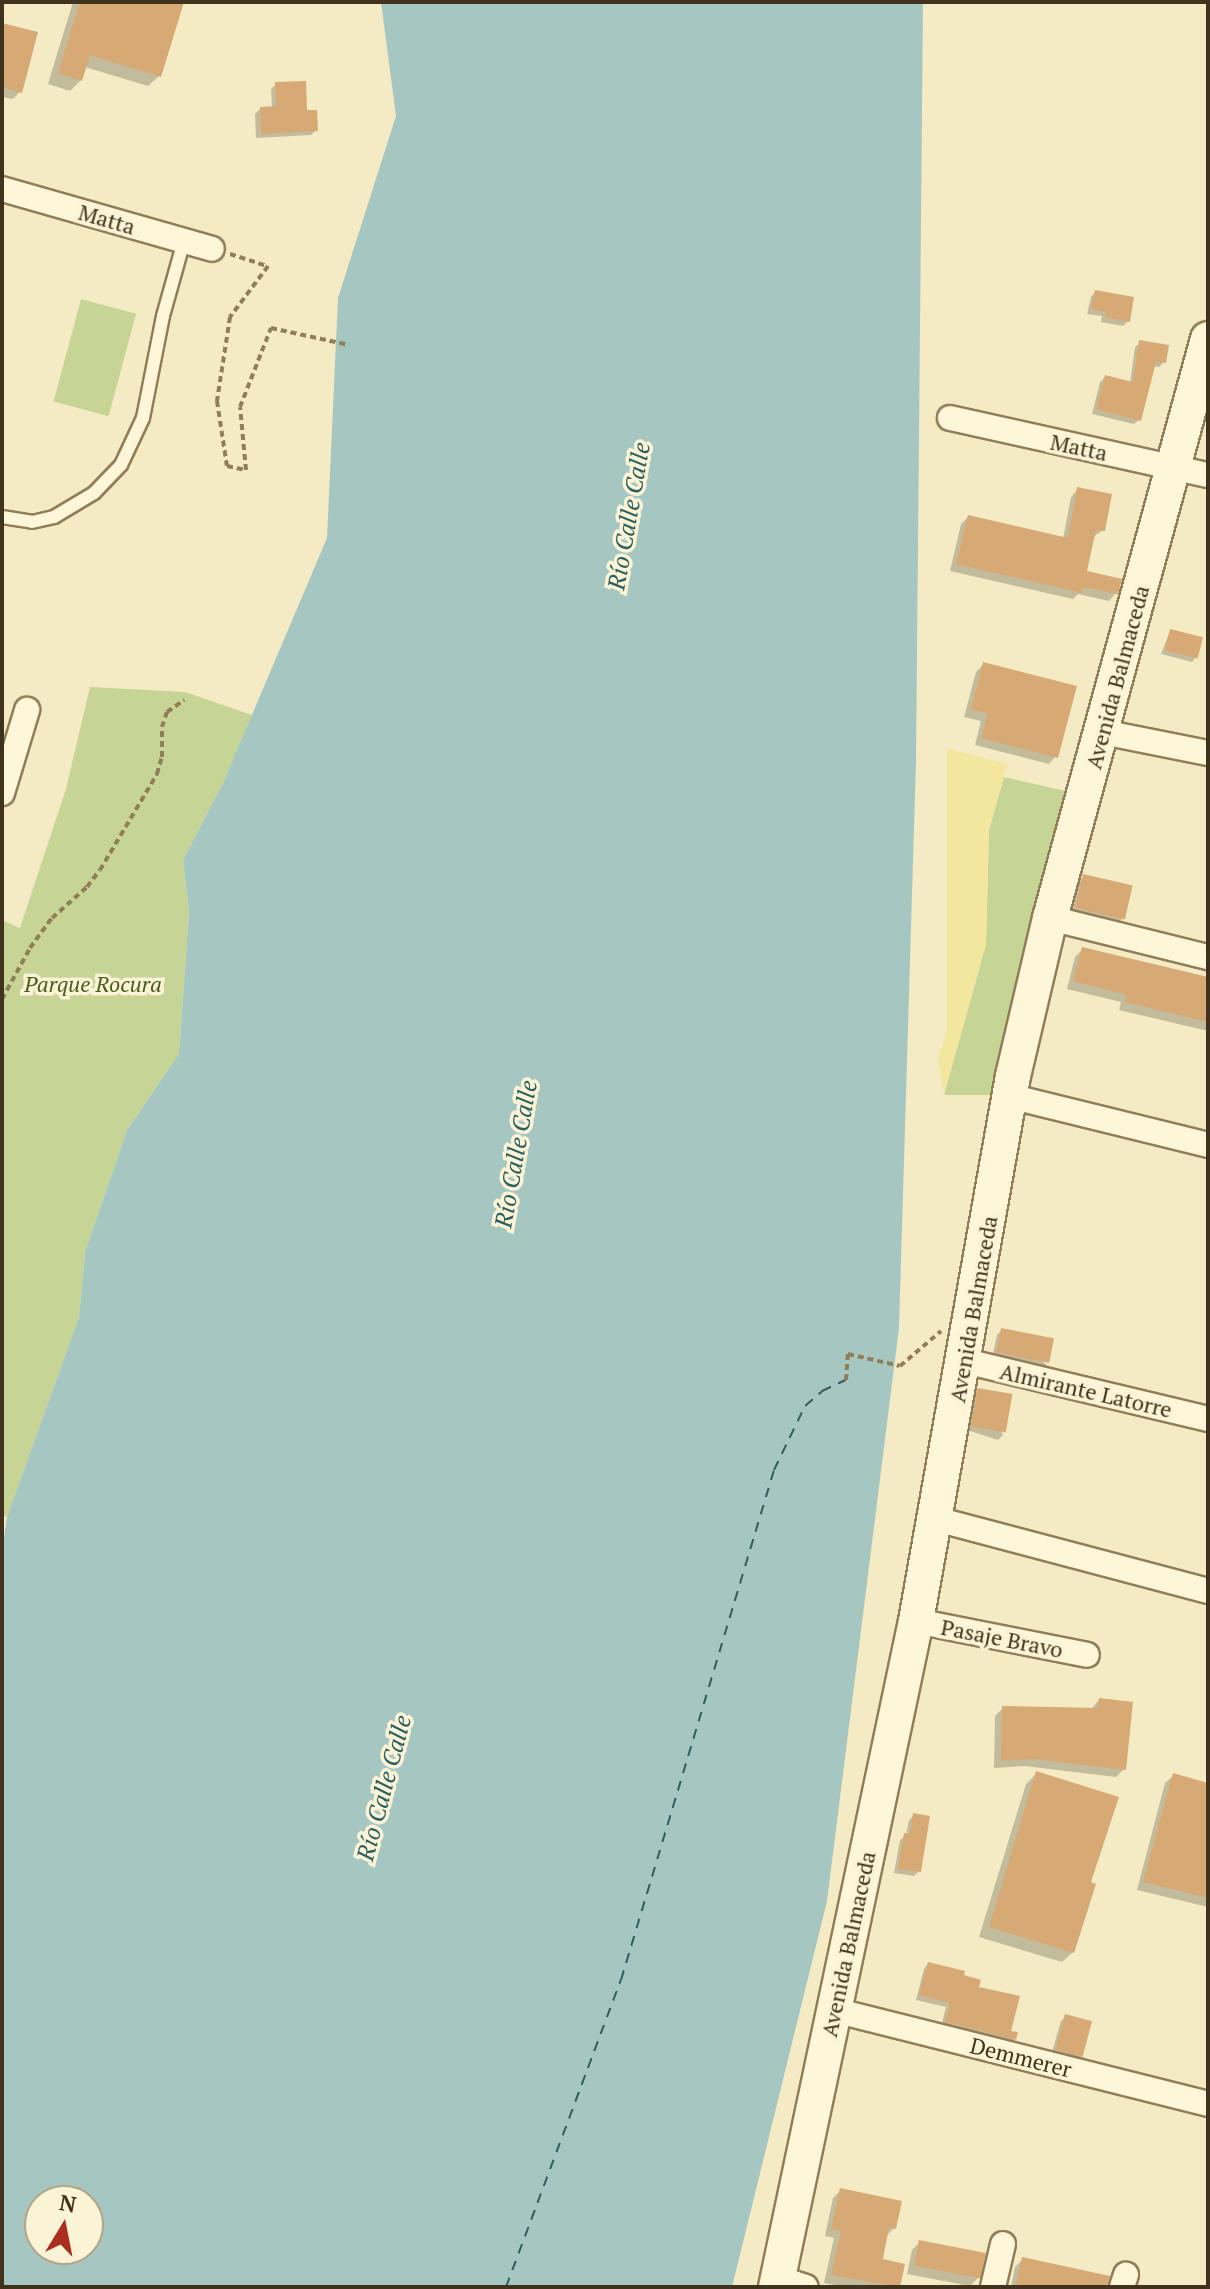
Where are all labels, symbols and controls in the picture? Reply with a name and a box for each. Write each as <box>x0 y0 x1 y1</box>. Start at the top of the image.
street label: Matta <box>76 198 138 240</box>
street label: Matta <box>1048 428 1110 466</box>
water label: Río Calle Calle <box>602 440 656 592</box>
street label: Avenida Balmaceda <box>1080 582 1154 772</box>
park label: Parque Rocura <box>24 971 162 997</box>
water label: Río Calle Calle <box>489 1078 543 1230</box>
street label: Avenida Balmaceda <box>944 1214 1002 1404</box>
street label: Almirante Latorre <box>997 1357 1175 1423</box>
street label: Pasaje Bravo <box>939 1613 1065 1663</box>
water label: Río Calle Calle <box>351 1712 417 1864</box>
street label: Avenida Balmaceda <box>815 1849 881 2039</box>
street label: Demmerer <box>968 2032 1074 2082</box>
north arrow <box>24 2185 104 2265</box>
text: N <box>57 2187 79 2219</box>

